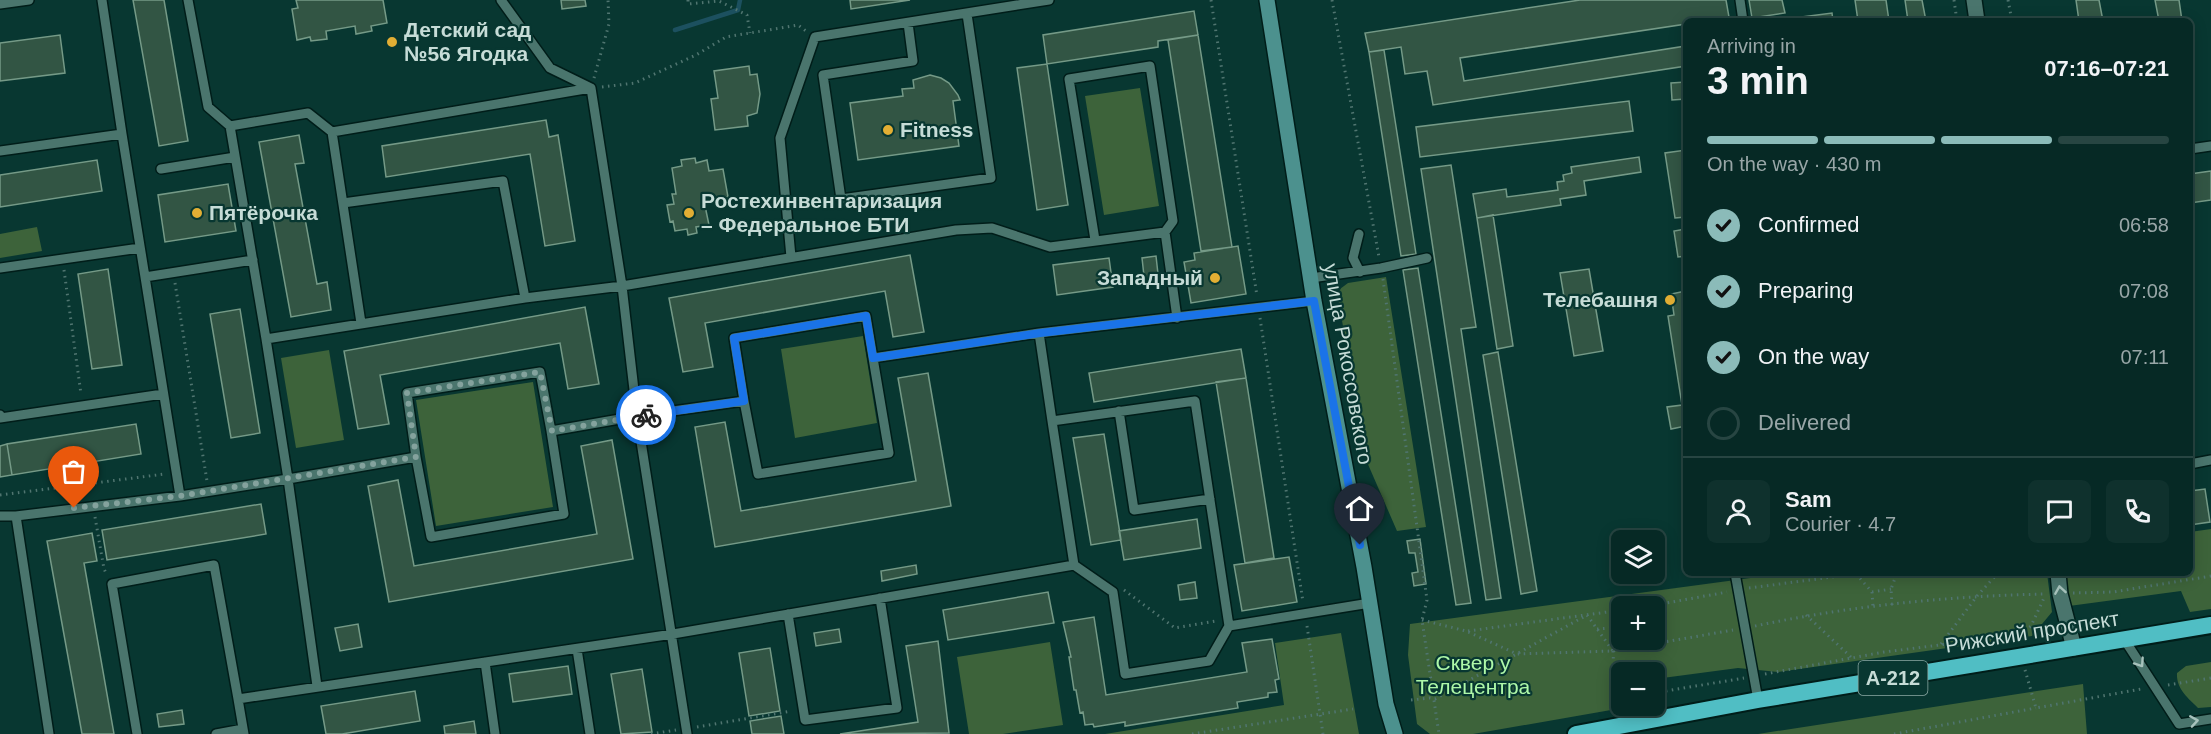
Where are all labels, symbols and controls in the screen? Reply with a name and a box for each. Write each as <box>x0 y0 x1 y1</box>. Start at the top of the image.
place label: Детский сад №56 Ягодка <box>404 18 531 65</box>
marker: Детский сад №56 Ягодка <box>385 35 399 49</box>
text: Arriving in <box>1707 35 1796 57</box>
text: 07:16–07:21 <box>2044 56 2169 81</box>
text: 3 min <box>1707 59 1809 102</box>
place label: Fitness <box>900 118 974 141</box>
marker: Fitness <box>881 123 895 137</box>
text: On the way · 430 m <box>1707 153 1882 175</box>
place label: Ростехинвентаризация – Федеральное БТИ <box>701 189 942 236</box>
place label: Пятёрочка <box>209 201 318 224</box>
marker: Пятёрочка <box>190 206 204 220</box>
marker: Ростехинвентаризация – Федеральное БТИ <box>682 206 696 220</box>
icon: check <box>1707 209 1740 242</box>
text: Confirmed <box>1758 212 1859 237</box>
text: 06:58 <box>2119 214 2169 236</box>
street label: улица Рокоссовского <box>1319 262 1378 466</box>
place label: Западный <box>1097 266 1203 289</box>
marker: Западный <box>1208 271 1222 285</box>
icon: check <box>1707 275 1740 308</box>
text: Preparing <box>1758 278 1853 303</box>
text: 07:08 <box>2119 280 2169 302</box>
place label: Телебашня <box>1543 288 1658 311</box>
marker: Телебашня <box>1663 293 1677 307</box>
icon: check <box>1707 341 1740 374</box>
text: On the way <box>1758 344 1869 369</box>
text: 07:11 <box>2120 346 2169 368</box>
courier <box>616 385 676 445</box>
icon: bike <box>630 399 663 432</box>
text: Delivered <box>1758 410 1851 435</box>
pin <box>48 446 99 508</box>
icon: bag <box>57 455 90 488</box>
button: person <box>1707 480 1770 543</box>
button: chat <box>2028 480 2091 543</box>
button: phone <box>2106 480 2169 543</box>
pin <box>1334 483 1385 545</box>
text: Sam <box>1785 487 1831 512</box>
icon: home <box>1343 492 1376 525</box>
text: Courier · 4.7 <box>1785 513 1896 535</box>
map controls <box>1611 530 1665 716</box>
button: layers <box>1611 530 1665 584</box>
one-way arrow <box>2055 586 2067 595</box>
button: + <box>1611 596 1665 650</box>
street label: Рижский проспект <box>1943 606 2121 657</box>
park label: Сквер у Телецентра <box>1416 651 1531 698</box>
one-way arrow <box>2133 656 2144 667</box>
road number: А-212 <box>1858 661 1928 695</box>
button: − <box>1611 662 1665 716</box>
one-way arrow <box>2189 716 2199 728</box>

